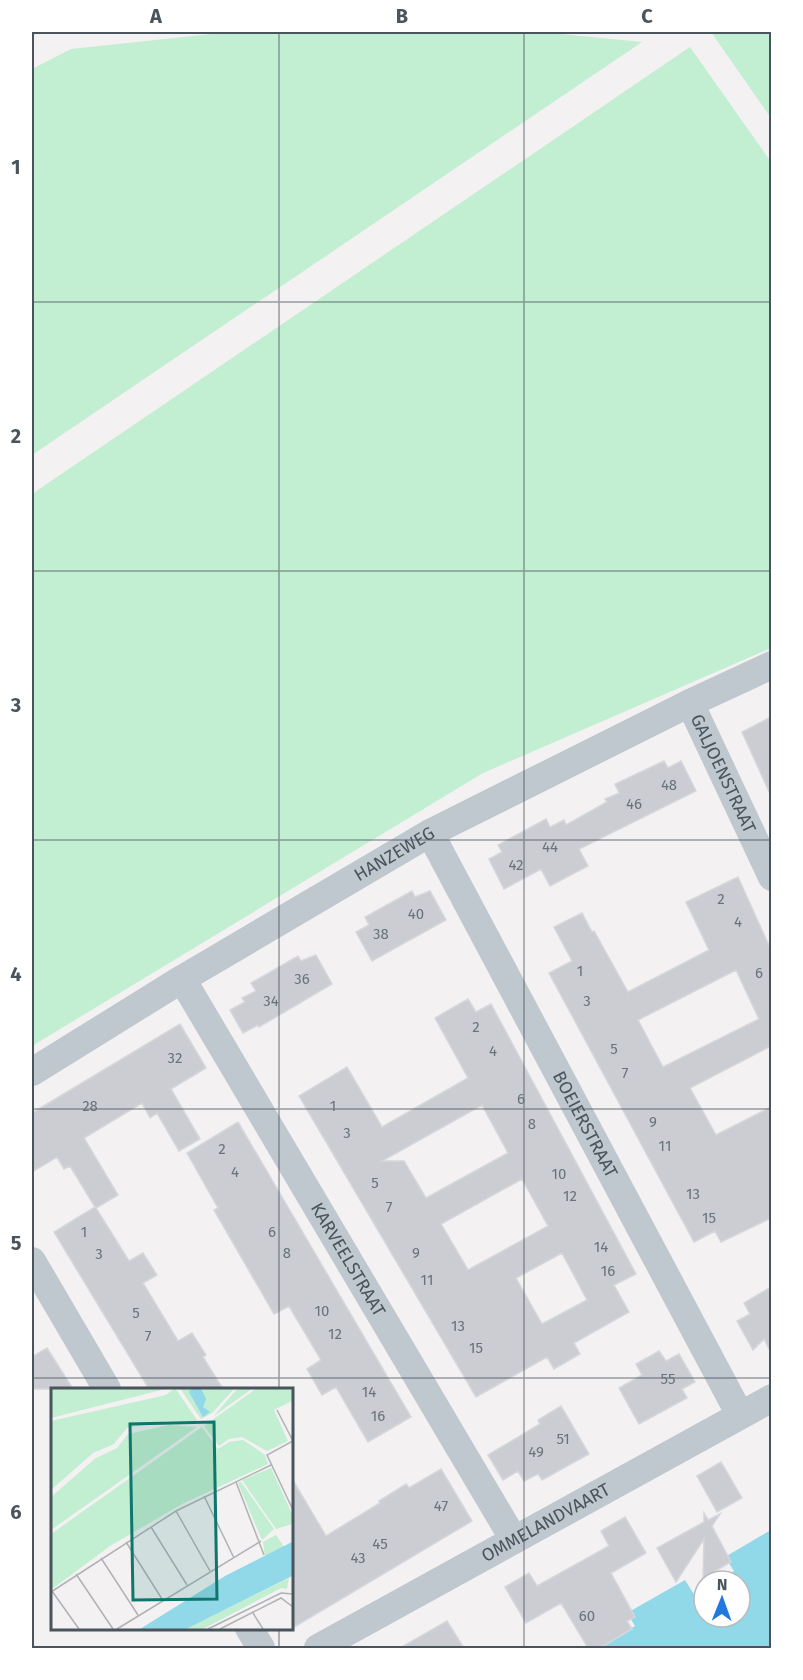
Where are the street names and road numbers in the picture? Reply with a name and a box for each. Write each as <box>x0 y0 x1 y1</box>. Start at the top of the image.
street label: GALJOENSTRAAT <box>686 711 761 837</box>
street label: HANZEWEG <box>350 822 439 886</box>
street label: BOEIERSTRAAT <box>548 1067 623 1182</box>
street label: KARVEELSTRAAT <box>306 1199 391 1321</box>
street label: OMMELANDVAART <box>478 1478 614 1567</box>

